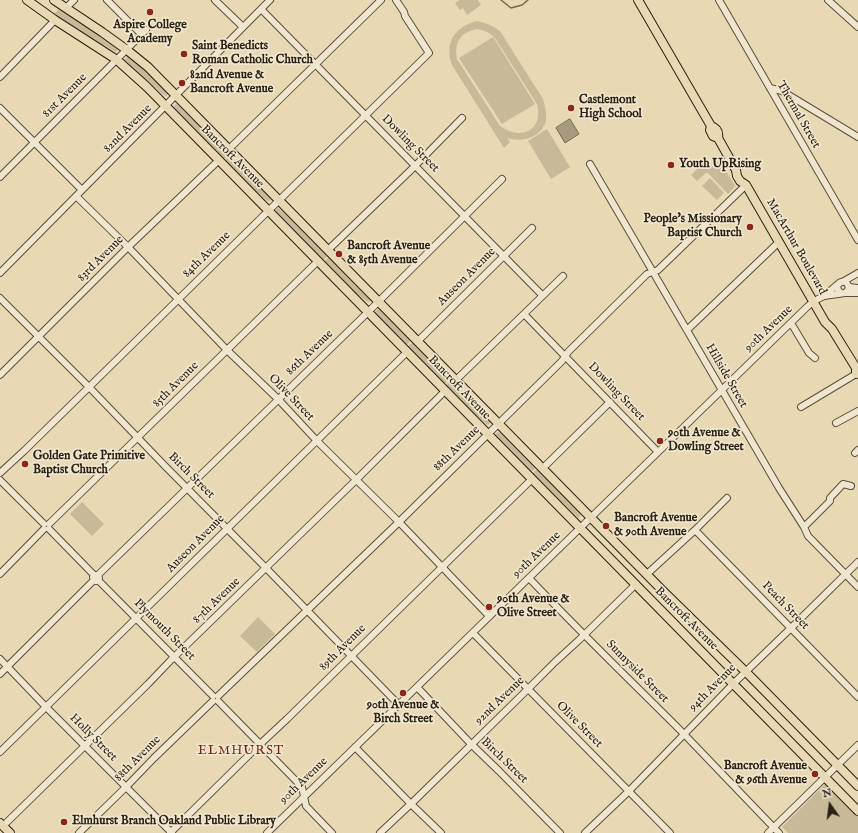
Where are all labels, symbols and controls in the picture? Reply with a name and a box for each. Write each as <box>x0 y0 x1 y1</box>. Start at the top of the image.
marker: Aspire College Academy <box>145 7 155 17</box>
place label: Aspire College Academy <box>113 19 187 47</box>
place label: Saint Benedicts Roman Catholic Church <box>192 40 313 68</box>
marker: Saint Benedicts Roman Catholic Church <box>179 49 189 59</box>
place label: 82nd Avenue & Bancroft Avenue <box>190 69 273 97</box>
street label: 81st Avenue <box>40 71 90 121</box>
marker: 82nd Avenue & Bancroft Avenue <box>177 78 187 88</box>
street label: Thermal Street <box>773 79 823 151</box>
place label: Castlemont High School <box>579 94 642 122</box>
street label: 82nd Avenue <box>101 102 155 156</box>
marker: Castlemont High School <box>566 103 576 113</box>
street label: Dowling Street <box>378 112 442 176</box>
street label: Bancroft Avenue <box>197 122 267 192</box>
place label: Youth UpRising <box>679 158 761 172</box>
marker: Youth UpRising <box>666 160 676 170</box>
street label: MacArthur Boulevard <box>763 196 829 298</box>
place label: People's Missionary Baptist Church <box>644 213 742 241</box>
marker: People's Missionary Baptist Church <box>745 222 755 232</box>
street label: 84th Avenue <box>180 229 234 281</box>
street label: 83rd Avenue <box>75 233 127 285</box>
place label: Bancroft Avenue & 85th Avenue <box>347 240 430 268</box>
street label: Auseon Avenue <box>435 245 499 309</box>
marker: Bancroft Avenue & 85th Avenue <box>334 249 344 259</box>
street label: 90th Avenue <box>742 303 796 355</box>
street label: 86th Avenue <box>284 327 336 379</box>
street label: Hillside Street <box>702 341 750 411</box>
street label: Bancroft Avenue <box>425 353 493 423</box>
street label: 85th Avenue <box>150 359 202 411</box>
street label: Dowling Street <box>585 360 647 424</box>
street label: Olive Street <box>265 372 317 424</box>
street label: 88th Avenue <box>431 423 483 475</box>
place label: 90th Avenue & Dowling Street <box>668 427 744 455</box>
marker: 90th Avenue & Dowling Street <box>655 436 665 446</box>
place label: Golden Gate Primitive Baptist Church <box>33 450 145 478</box>
street label: Birch Street <box>165 450 217 502</box>
marker: Golden Gate Primitive Baptist Church <box>20 459 30 469</box>
street label: Auseon Avenue <box>164 512 228 576</box>
place label: Bancroft Avenue & 90th Avenue <box>614 512 697 540</box>
marker: Bancroft Avenue & 90th Avenue <box>601 521 611 531</box>
street label: 90th Avenue <box>510 529 564 581</box>
street label: 87th Avenue <box>190 575 244 627</box>
street label: Peach Street <box>758 579 812 633</box>
street label: Bancroft Avenue <box>651 584 721 654</box>
place label: 90th Avenue & Olive Street <box>497 593 570 621</box>
street label: Plymouth Street <box>130 596 198 664</box>
marker: 90th Avenue & Olive Street <box>484 602 494 612</box>
street label: 89th Avenue <box>317 622 369 674</box>
street label: Sunnyside Street <box>603 638 671 706</box>
street label: 94th Avenue <box>686 661 740 715</box>
street label: 92nd Avenue <box>472 674 528 728</box>
marker: 90th Avenue & Birch Street <box>398 688 408 698</box>
place label: 90th Avenue & Birch Street <box>367 699 439 727</box>
street label: Olive Street <box>553 699 605 751</box>
street label: Holly Street <box>66 711 120 765</box>
street label: 88th Avenue <box>112 733 164 785</box>
street label: Birch Street <box>478 735 530 787</box>
district label: ELMHURST <box>198 743 284 759</box>
street label: 90th Avenue <box>277 755 331 807</box>
place label: Bancroft Avenue & 96th Avenue <box>724 760 807 788</box>
marker: Bancroft Avenue & 96th Avenue <box>810 769 820 779</box>
north arrow <box>810 785 850 825</box>
text: N <box>821 785 833 801</box>
place label: Elmhurst Branch Oakland Public Library <box>72 815 276 829</box>
marker: Elmhurst Branch Oakland Public Library <box>59 817 69 827</box>

